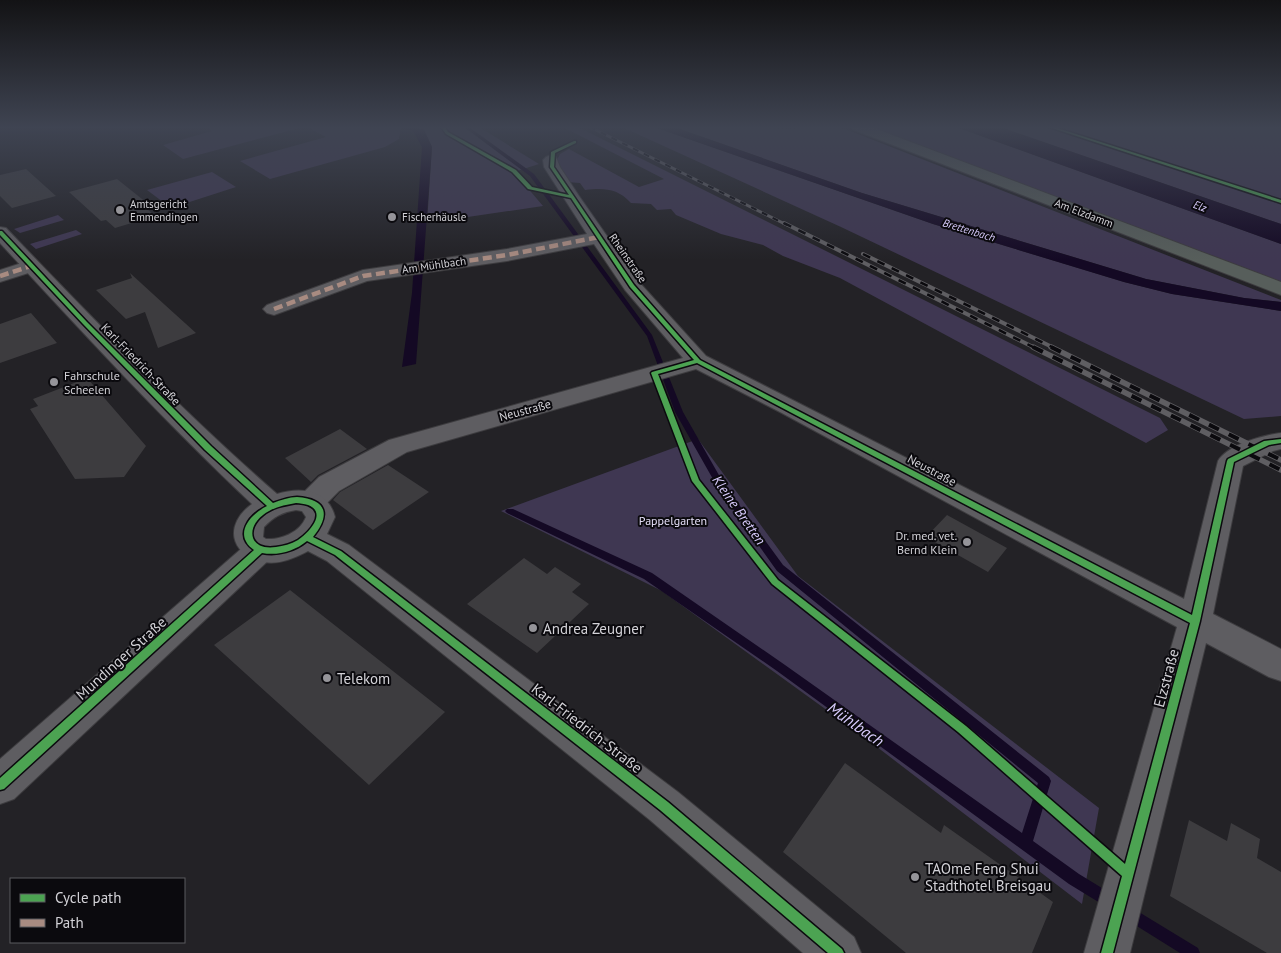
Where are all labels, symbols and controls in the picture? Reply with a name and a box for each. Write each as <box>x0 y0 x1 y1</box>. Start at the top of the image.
street label: Am Elzdamm <box>1053 195 1115 231</box>
place label: Amtsgericht Emmendingen <box>130 197 198 224</box>
water label: Elz <box>1191 197 1209 215</box>
marker: Amtsgericht Emmendingen <box>114 204 126 216</box>
place label: Fischerhäusle <box>402 210 467 224</box>
marker: Fischerhäusle <box>386 211 398 223</box>
water label: Brettenbach <box>941 215 997 245</box>
street label: Rheinstraße <box>606 231 650 286</box>
street label: Am Mühlbach <box>401 254 467 276</box>
street label: Karl-Friedrich-Straße <box>98 320 184 408</box>
place label: Fahrschule Scheelen <box>64 368 120 397</box>
marker: Fahrschule Scheelen <box>48 376 60 388</box>
street label: Neustraße <box>497 396 553 424</box>
street label: Neustraße <box>905 451 959 489</box>
water label: Kleine Bretten <box>708 472 770 548</box>
park label: Pappelgarten <box>639 513 707 528</box>
place label: Dr. med. vet. Bernd Klein <box>895 528 957 557</box>
marker: Dr. med. vet. Bernd Klein <box>961 536 973 548</box>
street label: Mundinger Straße <box>72 612 170 704</box>
place label: Andrea Zeugner <box>543 619 644 638</box>
marker: Andrea Zeugner <box>527 622 539 634</box>
street label: Elzstraße <box>1149 647 1183 709</box>
place label: Telekom <box>337 669 390 688</box>
marker: Telekom <box>321 672 333 684</box>
street label: Karl-Friedrich-Straße <box>528 679 646 777</box>
water label: Mühlbach <box>824 697 888 751</box>
place label: TAOme Feng Shui Stadthotel Breisgau <box>925 859 1051 895</box>
marker: TAOme Feng Shui Stadthotel Breisgau <box>909 871 921 883</box>
legend <box>10 878 185 943</box>
text: Cycle path <box>55 888 121 907</box>
text: Path <box>55 913 84 932</box>

